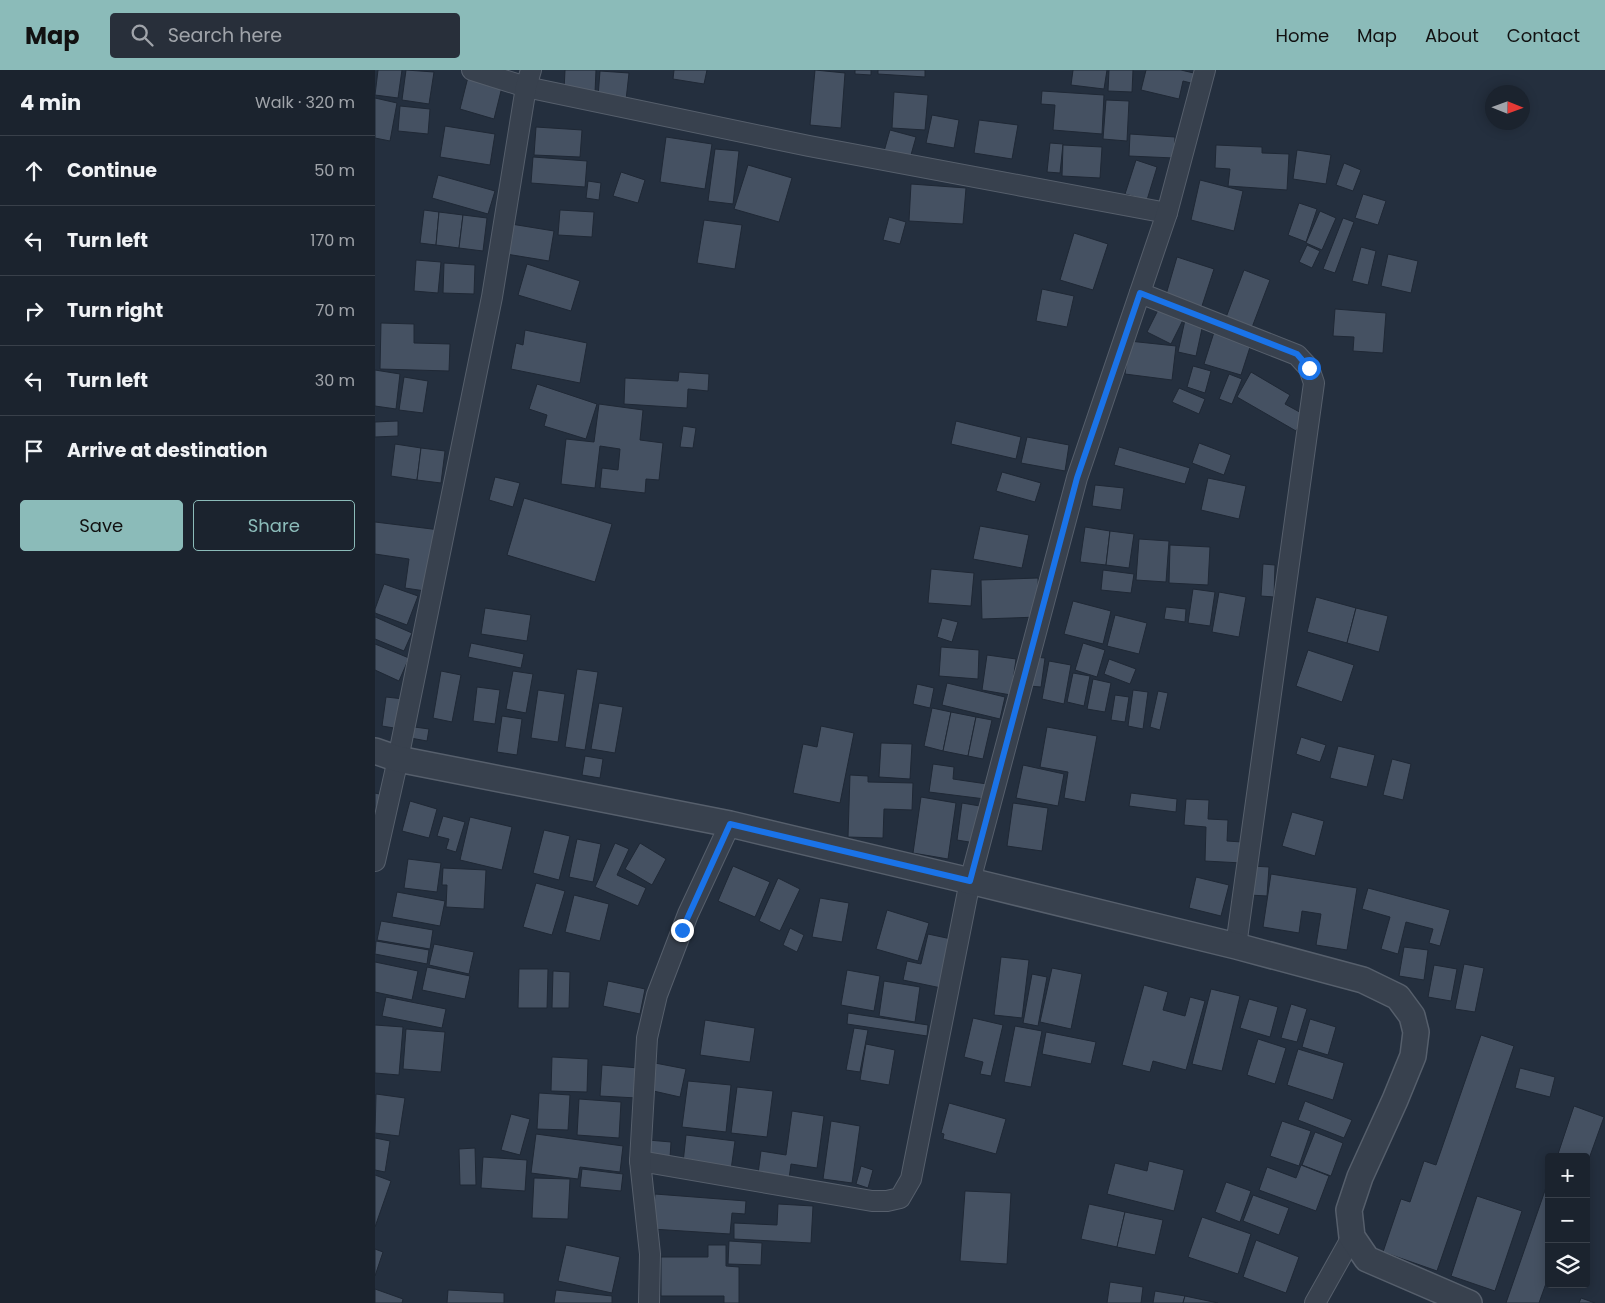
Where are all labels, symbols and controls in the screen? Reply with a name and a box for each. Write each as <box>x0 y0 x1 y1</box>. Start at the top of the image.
search box <box>110 13 460 58</box>
text: Map <box>25 19 80 52</box>
icon: search <box>128 21 156 49</box>
text: Search here <box>168 22 282 49</box>
text: Home <box>1275 23 1329 48</box>
text: Map <box>1357 23 1397 48</box>
text: About <box>1425 23 1479 48</box>
text: Contact <box>1507 23 1580 48</box>
north arrow <box>1485 85 1530 130</box>
text: 4 min <box>20 88 81 117</box>
text: Walk · 320 m <box>255 91 355 114</box>
icon: ahead <box>20 157 48 185</box>
text: Continue <box>67 157 157 184</box>
text: 50 m <box>314 159 355 182</box>
icon: left <box>20 227 48 255</box>
text: Turn left <box>67 227 148 254</box>
text: 170 m <box>310 229 355 252</box>
icon: right <box>20 297 48 325</box>
text: Turn right <box>67 297 163 324</box>
text: 70 m <box>315 299 355 322</box>
route start <box>1298 357 1321 380</box>
icon: left <box>20 367 48 395</box>
text: Turn left <box>67 367 148 394</box>
text: 30 m <box>315 369 355 392</box>
icon: arrive <box>20 437 48 465</box>
text: Arrive at destination <box>67 437 268 464</box>
button: Save <box>20 500 183 551</box>
button: Share <box>193 500 355 551</box>
route end <box>671 919 694 942</box>
map controls <box>1545 1153 1590 1288</box>
button: + <box>1545 1153 1590 1198</box>
button: − <box>1545 1198 1590 1243</box>
button: layers <box>1545 1243 1590 1288</box>

